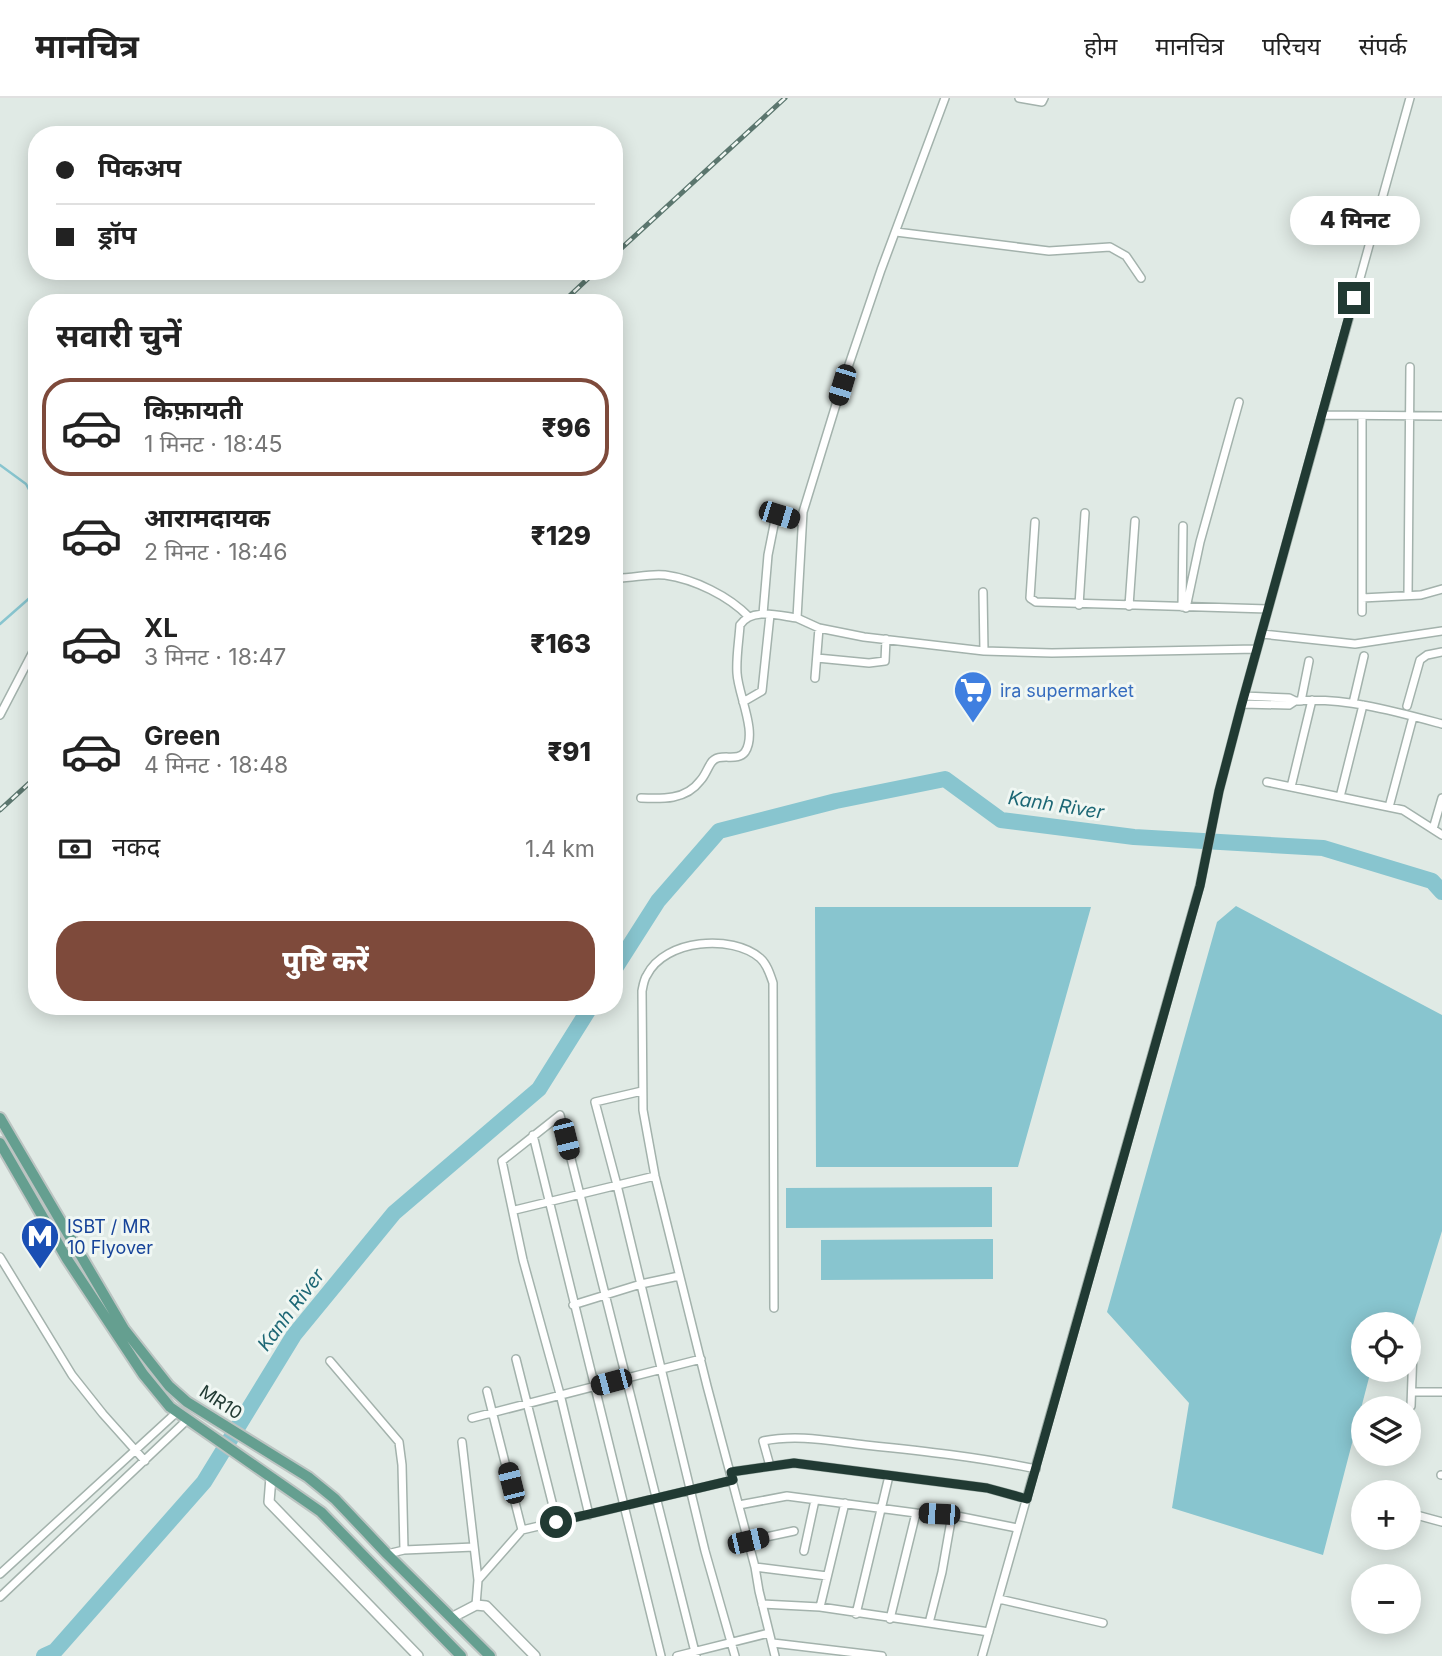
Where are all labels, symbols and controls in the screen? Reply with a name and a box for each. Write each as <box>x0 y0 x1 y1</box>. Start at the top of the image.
text: मानचित्र <box>35 26 139 66</box>
text: होम <box>1084 32 1117 61</box>
text: मानचित्र <box>1155 32 1224 61</box>
text: परिचय <box>1262 32 1321 61</box>
text: संपर्क <box>1359 32 1407 61</box>
text: पिकअप <box>98 152 181 183</box>
callout: 4 मिनट <box>1289 197 1419 246</box>
text: 4 मिनट <box>1320 206 1390 234</box>
text: ड्रॉप <box>98 219 136 250</box>
route end <box>1338 282 1370 314</box>
text: सवारी चुनें <box>56 316 181 355</box>
car <box>826 362 859 408</box>
text: किफ़ायती <box>144 394 243 425</box>
icon: car <box>60 396 123 459</box>
text: ₹96 <box>541 412 591 443</box>
text: 1 मिनट · 18:45 <box>144 430 283 458</box>
car <box>756 499 803 531</box>
text: आरामदायक <box>144 502 270 533</box>
icon: car <box>60 504 123 567</box>
text: ₹129 <box>531 520 591 551</box>
text: 2 मिनट · 18:46 <box>144 538 287 566</box>
icon: car <box>60 612 123 675</box>
text: XL <box>144 612 178 643</box>
text: ₹163 <box>530 628 591 659</box>
text: 3 मिनट · 18:47 <box>144 643 286 671</box>
supermarket icon: ira supermarket <box>952 669 994 724</box>
place label: ira supermarket <box>1000 680 1134 701</box>
icon: car <box>60 720 123 783</box>
text: Green <box>144 720 221 751</box>
text: ₹91 <box>547 736 591 767</box>
text: 4 मिनट · 18:48 <box>144 751 288 779</box>
water label: Kanh River <box>1006 786 1106 824</box>
icon: cash <box>56 830 94 868</box>
text: नकद <box>112 831 160 862</box>
text: 1.4 km <box>525 835 595 863</box>
button: पुष्टि करें <box>56 921 595 1001</box>
car <box>551 1116 582 1162</box>
metro station icon: ISBT / MR 10 Flyover <box>19 1215 61 1270</box>
place label: ISBT / MR 10 Flyover <box>67 1216 153 1258</box>
water label: Kanh River <box>253 1264 330 1356</box>
map controls <box>1351 1312 1421 1634</box>
button: locate <box>1351 1312 1421 1382</box>
car <box>588 1366 635 1398</box>
street label: MR10 <box>196 1381 246 1423</box>
button: layers <box>1351 1396 1421 1466</box>
car <box>496 1460 527 1506</box>
button: + <box>1351 1480 1421 1550</box>
car <box>918 1502 961 1526</box>
route start <box>540 1506 572 1538</box>
car <box>726 1526 771 1556</box>
button: − <box>1351 1564 1421 1634</box>

